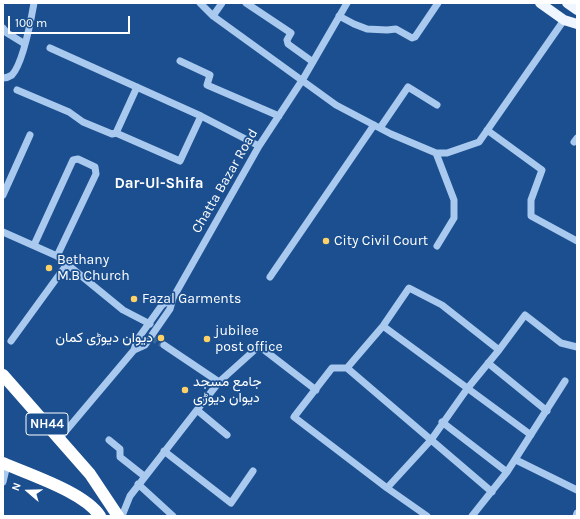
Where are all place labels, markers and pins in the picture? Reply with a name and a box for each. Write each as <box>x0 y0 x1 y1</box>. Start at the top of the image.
place label: City Civil Court <box>334 233 428 249</box>
marker: City Civil Court <box>321 236 331 246</box>
place label: Bethany M.B Church <box>57 252 130 284</box>
marker: Bethany M.B Church <box>44 263 54 273</box>
place label: Fazal Garments <box>142 291 241 307</box>
marker: Fazal Garments <box>129 294 139 304</box>
place label: jubilee post office <box>215 323 283 356</box>
place label: دیوان دیوڑی کمان <box>56 330 153 346</box>
marker: دیوان دیوڑی کمان <box>156 333 166 343</box>
marker: jubilee post office <box>202 334 212 344</box>
place label: جامع مسجد دیوان دیوڑی <box>193 374 262 406</box>
marker: جامع مسجد دیوان دیوڑی <box>180 385 190 395</box>

